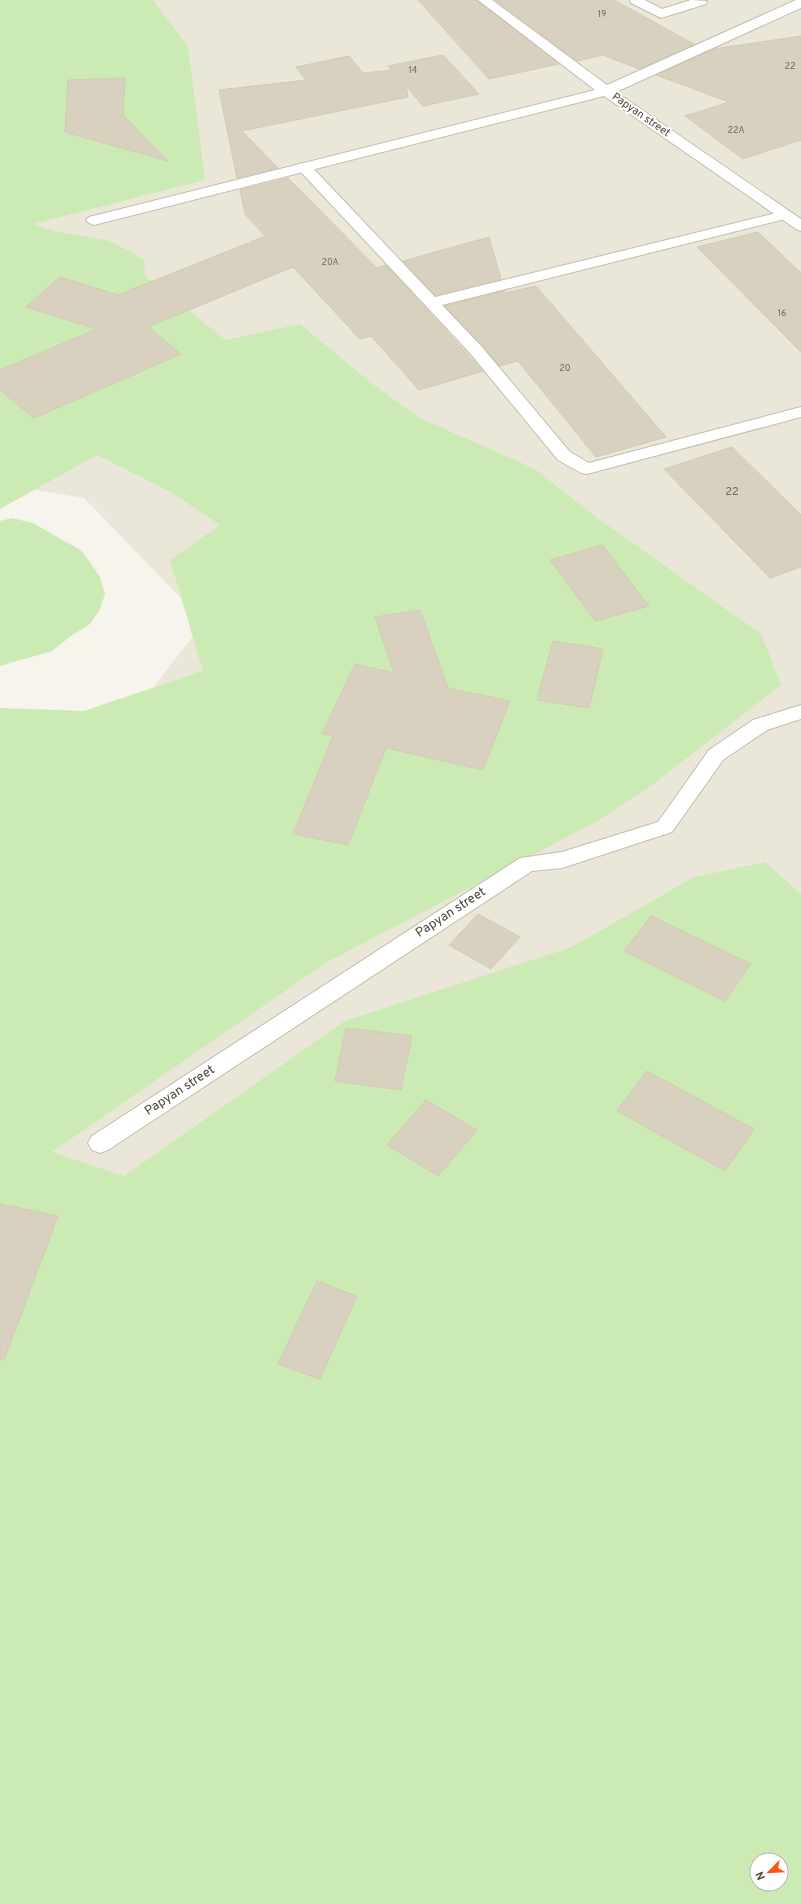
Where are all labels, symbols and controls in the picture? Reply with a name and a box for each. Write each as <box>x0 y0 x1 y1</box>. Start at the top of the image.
house number: 19 <box>598 9 606 20</box>
house number: 22 <box>784 61 796 72</box>
house number: 14 <box>409 65 418 76</box>
street label: Papyan street <box>609 90 673 140</box>
house number: 22A <box>727 125 745 136</box>
house number: 20A <box>321 257 339 268</box>
house number: 16 <box>778 308 786 319</box>
house number: 20 <box>559 363 571 374</box>
house number: 22 <box>725 485 739 499</box>
street label: Papyan street <box>413 884 489 942</box>
street label: Papyan street <box>142 1062 218 1120</box>
north arrow <box>749 1852 789 1892</box>
text: N <box>753 1869 769 1882</box>

